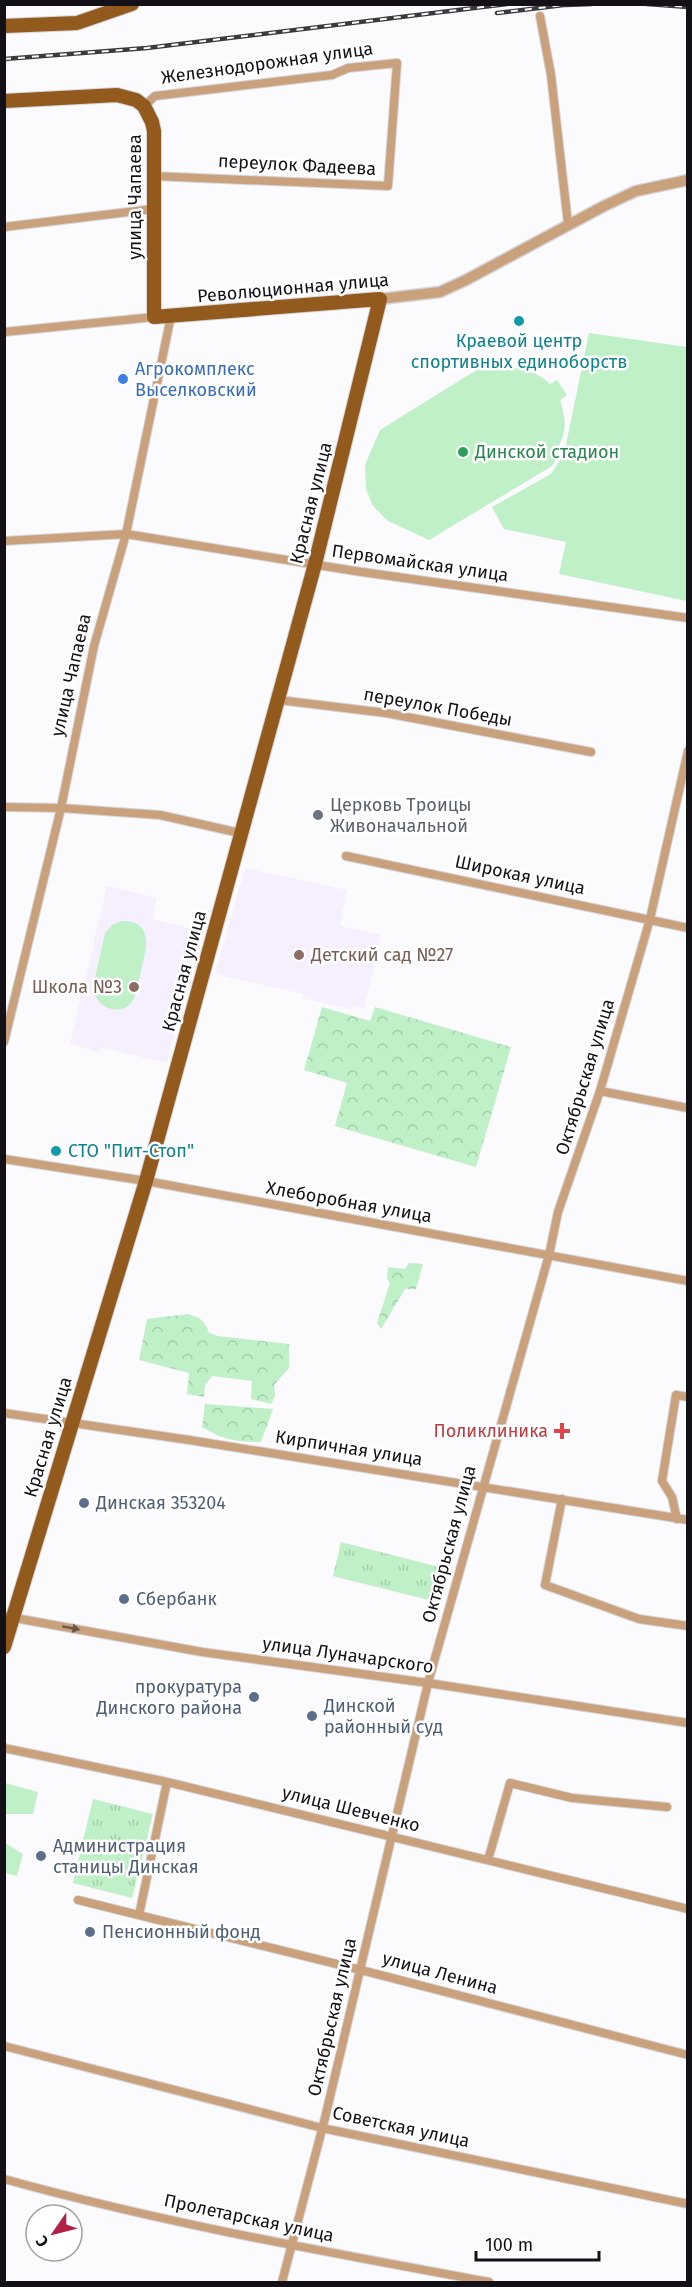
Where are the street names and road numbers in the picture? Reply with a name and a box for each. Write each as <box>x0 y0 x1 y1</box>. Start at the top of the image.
street label: Железнодорожная улица <box>160 37 374 89</box>
street label: улица Чапаева <box>124 134 146 260</box>
street label: переулок Фадеева <box>217 150 377 180</box>
street label: Революционная улица <box>196 269 390 307</box>
street label: Красная улица <box>285 440 337 566</box>
street label: Первомайская улица <box>330 540 510 586</box>
street label: улица Чапаева <box>46 611 96 739</box>
street label: переулок Победы <box>362 683 514 731</box>
street label: Широкая улица <box>453 850 587 900</box>
street label: Красная улица <box>157 908 211 1034</box>
street label: Октябрьская улица <box>551 996 619 1158</box>
street label: Хлеборобная улица <box>264 1177 434 1227</box>
street label: Красная улица <box>19 1374 77 1500</box>
street label: Кирпичная улица <box>274 1425 424 1471</box>
street label: Октябрьская улица <box>417 1463 481 1625</box>
street label: улица Луначарского <box>261 1632 435 1678</box>
street label: улица Шевченко <box>280 1781 422 1837</box>
street label: Октябрьская улица <box>303 1936 361 2098</box>
street label: улица Ленина <box>380 1947 500 1999</box>
street label: Советская улица <box>330 2102 472 2152</box>
street label: Пролетарская улица <box>162 2189 336 2247</box>

